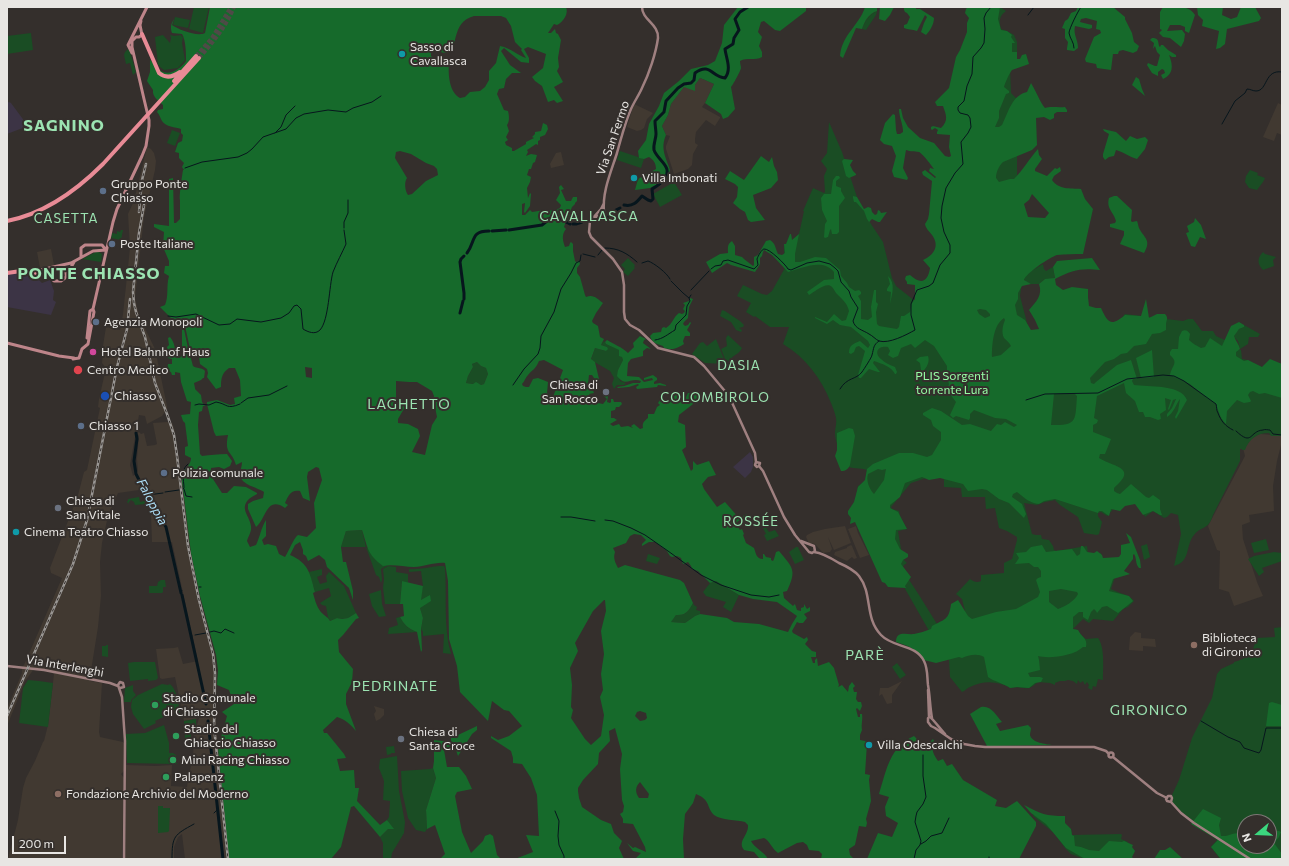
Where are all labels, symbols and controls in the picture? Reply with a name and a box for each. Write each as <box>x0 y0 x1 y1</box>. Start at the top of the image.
place label: Sasso di Cavallasca <box>410 40 467 68</box>
marker: Sasso di Cavallasca <box>397 49 407 59</box>
street label: Via San Fermo <box>594 99 632 177</box>
district label: SAGNINO <box>23 116 105 136</box>
place label: Villa Imbonati <box>642 171 717 185</box>
marker: Villa Imbonati <box>629 173 639 183</box>
place label: Gruppo Ponte Chiasso <box>111 177 187 205</box>
marker: Gruppo Ponte Chiasso <box>98 186 108 196</box>
district label: CAVALLASCA <box>539 208 639 224</box>
district label: CASETTA <box>34 211 98 227</box>
place label: Poste Italiane <box>120 237 193 251</box>
marker: Poste Italiane <box>107 239 117 249</box>
district label: PONTE CHIASSO <box>17 264 161 284</box>
place label: Agenzia Monopoli <box>104 315 202 329</box>
marker: Agenzia Monopoli <box>91 317 101 327</box>
place label: Hotel Bahnhof Haus <box>101 345 210 359</box>
marker: Hotel Bahnhof Haus <box>88 347 98 357</box>
district label: DASIA <box>717 358 761 374</box>
place label: Centro Medico <box>87 363 168 377</box>
marker: Centro Medico <box>72 364 84 376</box>
park label: PLIS Sorgenti torrente Lura <box>915 369 989 397</box>
place label: Chiesa di San Rocco <box>542 378 598 406</box>
marker: Chiesa di San Rocco <box>601 387 611 397</box>
place label: Chiasso <box>114 389 157 403</box>
marker: Chiasso <box>99 390 111 402</box>
district label: COLOMBIROLO <box>660 390 770 406</box>
district label: LAGHETTO <box>367 396 451 412</box>
place label: Chiasso 1 <box>89 419 139 433</box>
marker: Chiasso 1 <box>76 421 86 431</box>
place label: Polizia comunale <box>172 466 263 480</box>
marker: Polizia comunale <box>159 468 169 478</box>
water label: Faloppia <box>133 476 171 528</box>
place label: Chiesa di San Vitale <box>66 494 120 522</box>
marker: Chiesa di San Vitale <box>53 503 63 513</box>
district label: ROSSÉE <box>723 514 779 530</box>
place label: Cinema Teatro Chiasso <box>24 525 148 539</box>
marker: Cinema Teatro Chiasso <box>11 527 21 537</box>
place label: Biblioteca di Gironico <box>1202 631 1261 659</box>
marker: Biblioteca di Gironico <box>1189 640 1199 650</box>
district label: PARÈ <box>845 647 885 663</box>
street label: Via Interlenghi <box>25 652 105 680</box>
district label: PEDRINATE <box>352 678 438 694</box>
place label: Stadio Comunale di Chiasso <box>163 691 256 719</box>
marker: Stadio Comunale di Chiasso <box>150 700 160 710</box>
district label: GIRONICO <box>1110 702 1188 718</box>
place label: Stadio del Ghiaccio Chiasso <box>184 722 276 750</box>
place label: Chiesa di Santa Croce <box>409 725 475 753</box>
marker: Stadio del Ghiaccio Chiasso <box>171 731 181 741</box>
marker: Chiesa di Santa Croce <box>396 734 406 744</box>
place label: Villa Odescalchi <box>877 738 963 752</box>
marker: Villa Odescalchi <box>864 740 874 750</box>
place label: Mini Racing Chiasso <box>181 753 289 767</box>
marker: Mini Racing Chiasso <box>168 755 178 765</box>
place label: Palapenz <box>174 770 223 784</box>
marker: Palapenz <box>161 772 171 782</box>
place label: Fondazione Archivio del Moderno <box>66 787 248 801</box>
marker: Fondazione Archivio del Moderno <box>53 789 63 799</box>
north arrow <box>1237 814 1277 854</box>
scale bar <box>14 828 68 854</box>
text: N <box>1239 832 1254 844</box>
text: 200 m <box>19 836 54 850</box>

